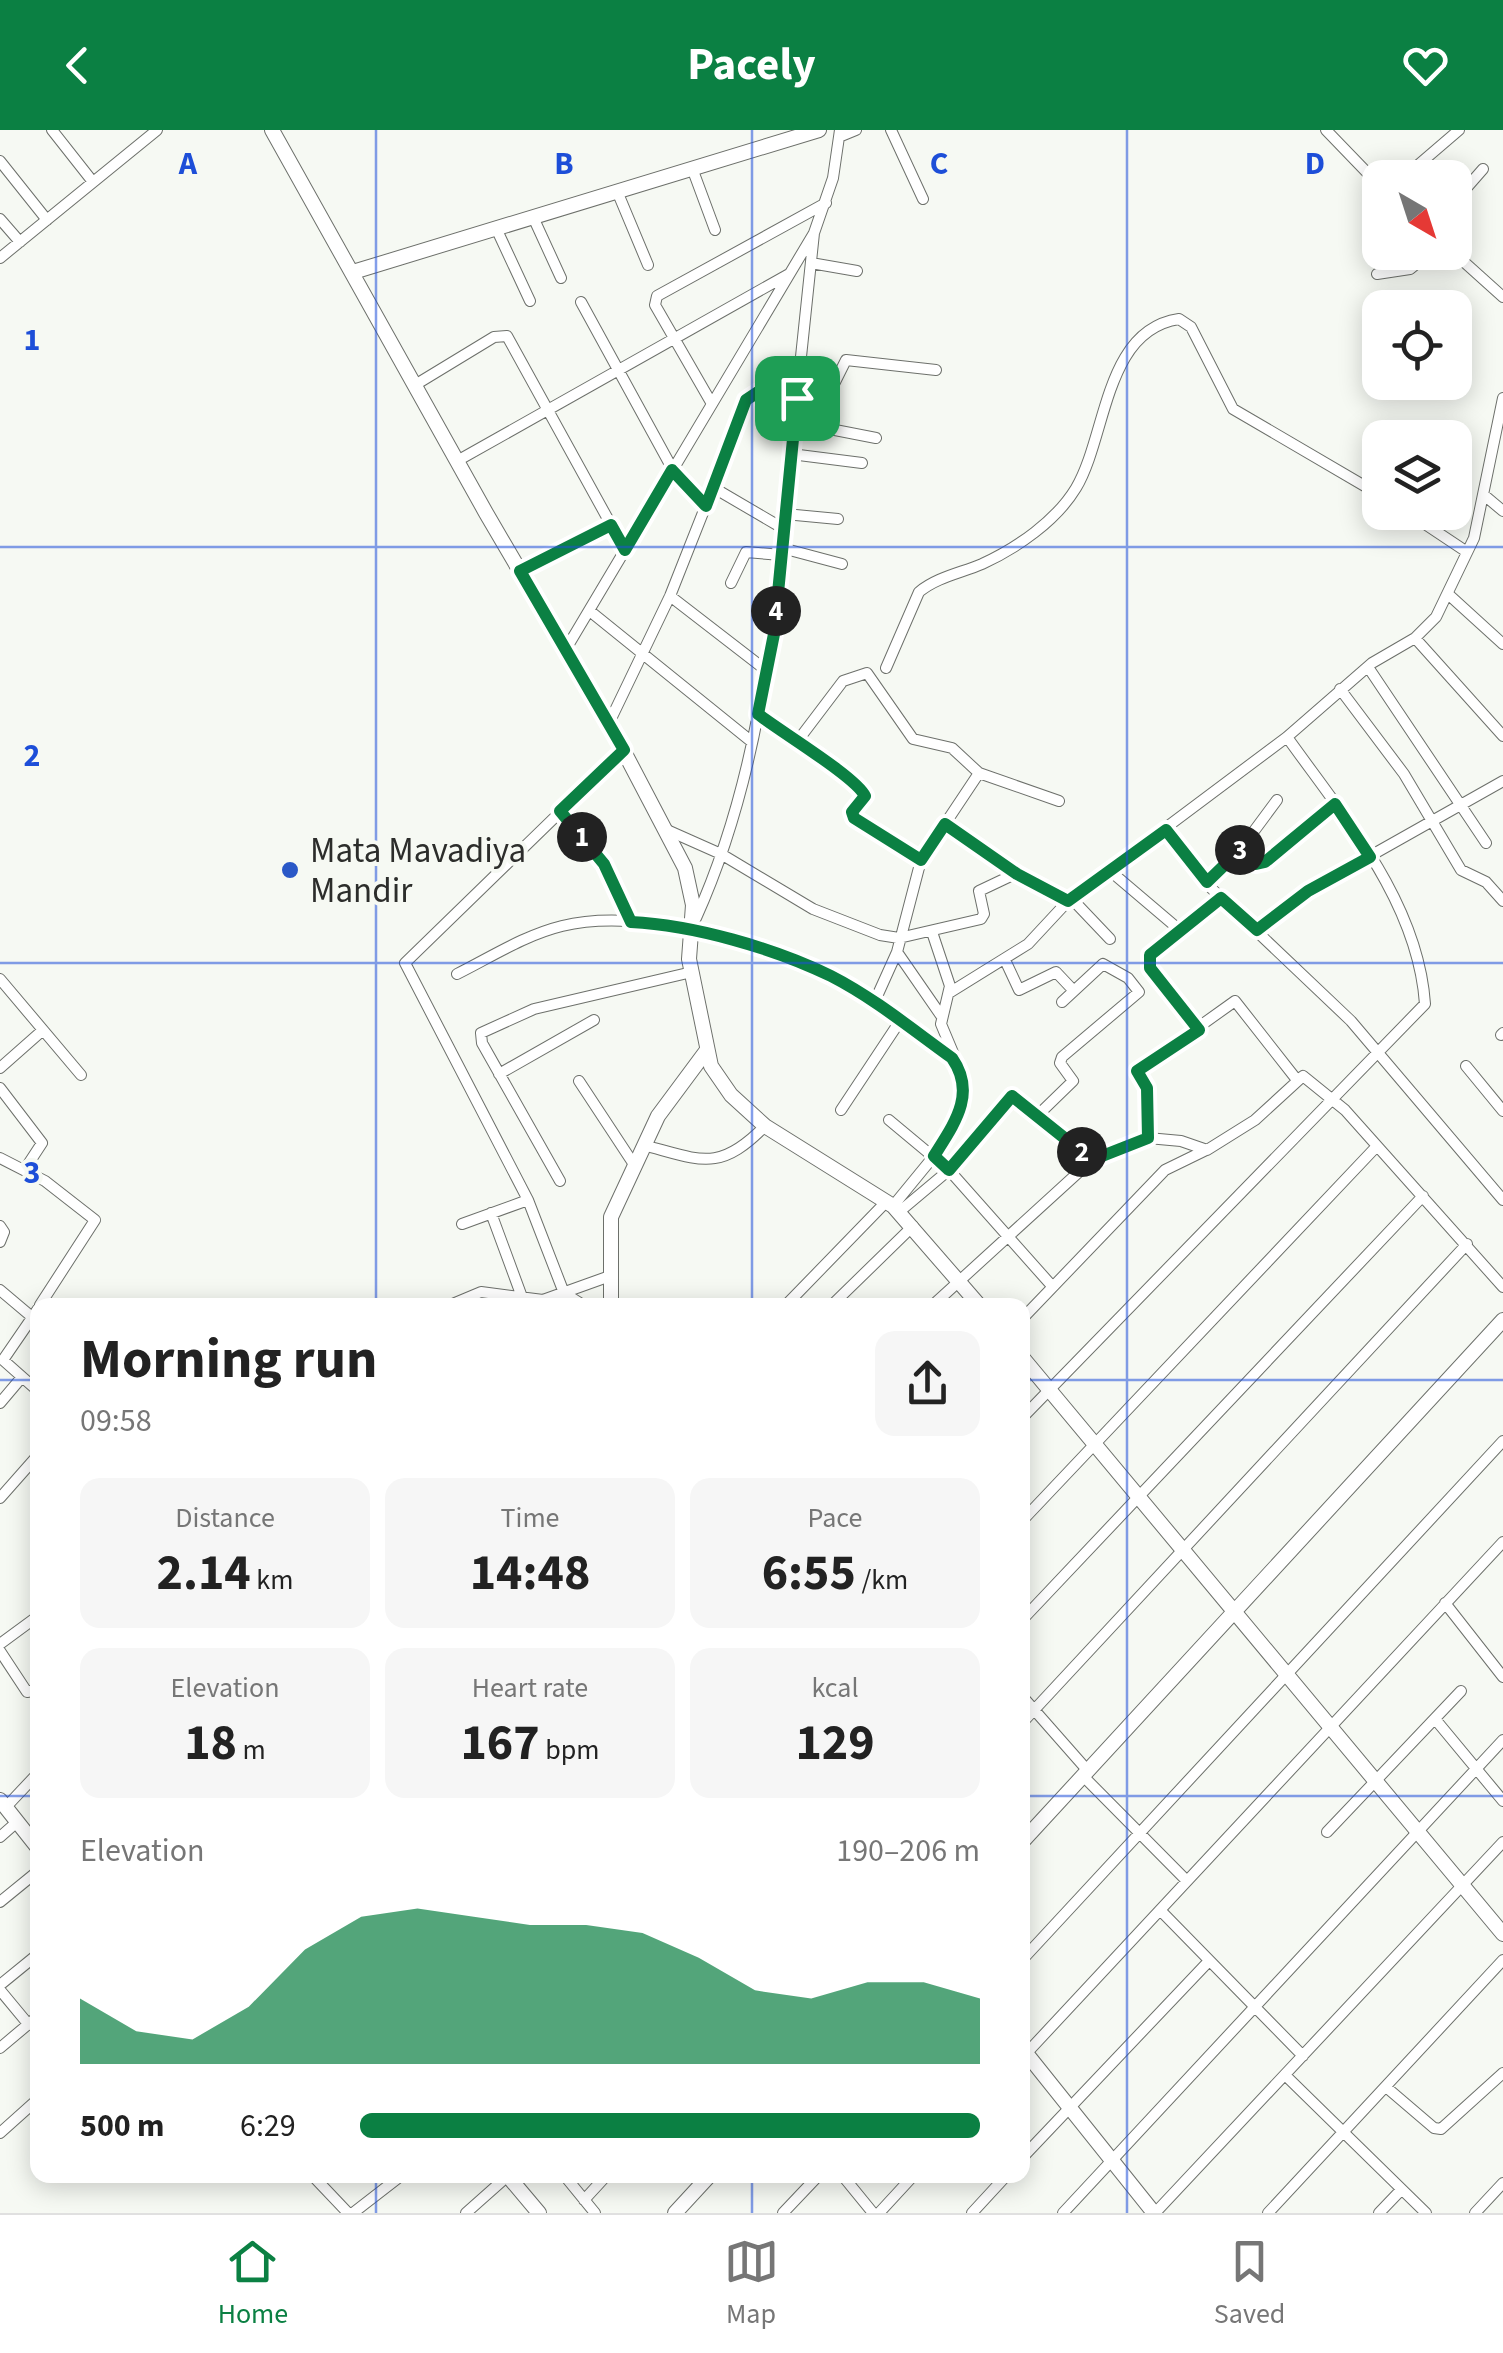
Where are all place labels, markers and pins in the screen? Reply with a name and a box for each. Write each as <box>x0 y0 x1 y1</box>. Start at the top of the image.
pin <box>755 356 840 441</box>
pin: 4 <box>751 586 801 636</box>
pin: 1 <box>557 812 607 862</box>
pin: 3 <box>1215 825 1265 875</box>
place label: Mata Mavadiya Mandir <box>310 826 526 916</box>
marker: Mata Mavadiya Mandir <box>279 859 301 881</box>
pin: 2 <box>1057 1127 1107 1177</box>

